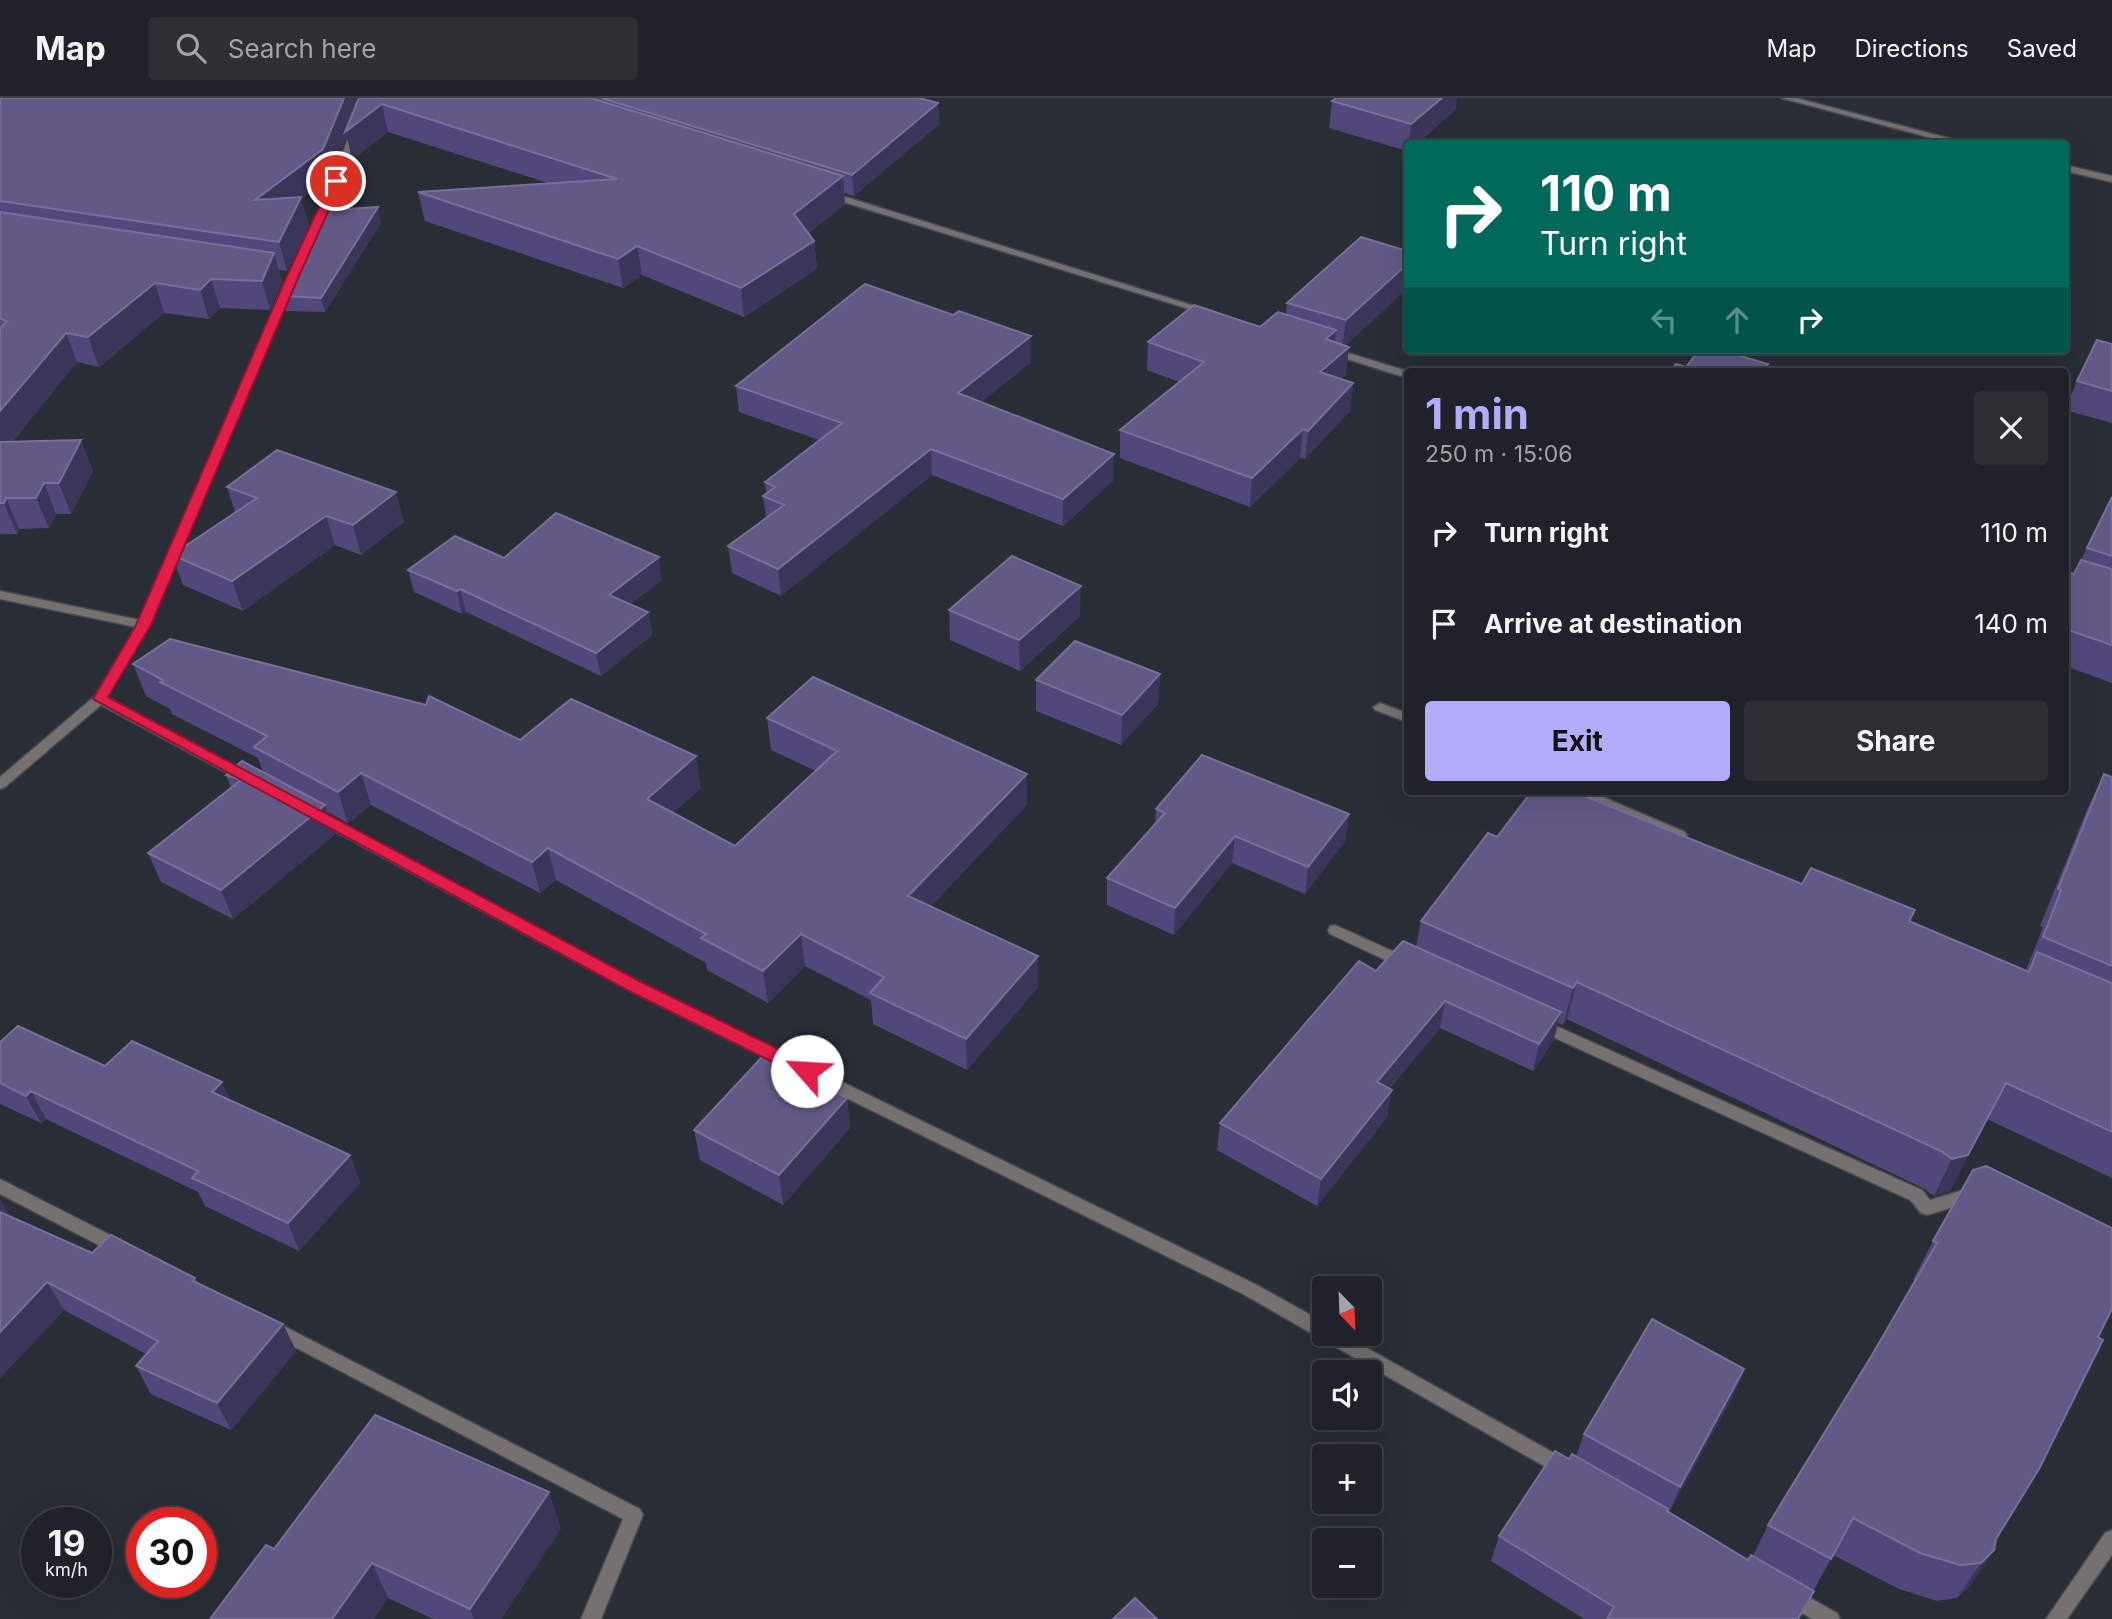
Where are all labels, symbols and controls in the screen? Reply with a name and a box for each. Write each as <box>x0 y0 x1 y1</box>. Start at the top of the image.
search box <box>148 17 638 80</box>
text: Map <box>35 28 106 68</box>
icon: search <box>172 29 210 67</box>
text: Search here <box>228 33 376 64</box>
text: Map <box>1767 34 1816 63</box>
text: Directions <box>1854 34 1969 63</box>
text: Saved <box>2007 34 2077 63</box>
pin <box>306 151 366 211</box>
icon: arrive <box>317 162 355 200</box>
text: 110 m <box>1540 164 1672 223</box>
icon: right <box>1425 168 1516 259</box>
text: Turn right <box>1540 224 1687 263</box>
icon: left <box>1645 301 1683 339</box>
icon: ahead <box>1718 301 1756 339</box>
icon: right <box>1791 301 1829 339</box>
text: 1 min <box>1425 388 1529 439</box>
button: close <box>1974 391 2048 465</box>
text: 250 m · 15:06 <box>1425 440 1572 468</box>
icon: right <box>1425 514 1463 552</box>
text: Turn right <box>1484 517 1609 548</box>
text: 110 m <box>1980 517 2048 548</box>
icon: arrive <box>1425 605 1463 643</box>
text: Arrive at destination <box>1484 608 1743 639</box>
text: 140 m <box>1974 608 2048 639</box>
button: Exit <box>1425 701 1730 781</box>
button: Share <box>1744 701 2048 781</box>
position arrow <box>770 1034 844 1108</box>
north arrow <box>1312 1276 1382 1346</box>
map controls <box>1312 1276 1382 1598</box>
button: sound <box>1312 1360 1382 1430</box>
button: + <box>1312 1444 1382 1514</box>
speed limit sign: 30 <box>126 1507 217 1598</box>
text: 19 <box>48 1522 85 1564</box>
button: − <box>1312 1528 1382 1598</box>
text: km/h <box>45 1559 88 1580</box>

